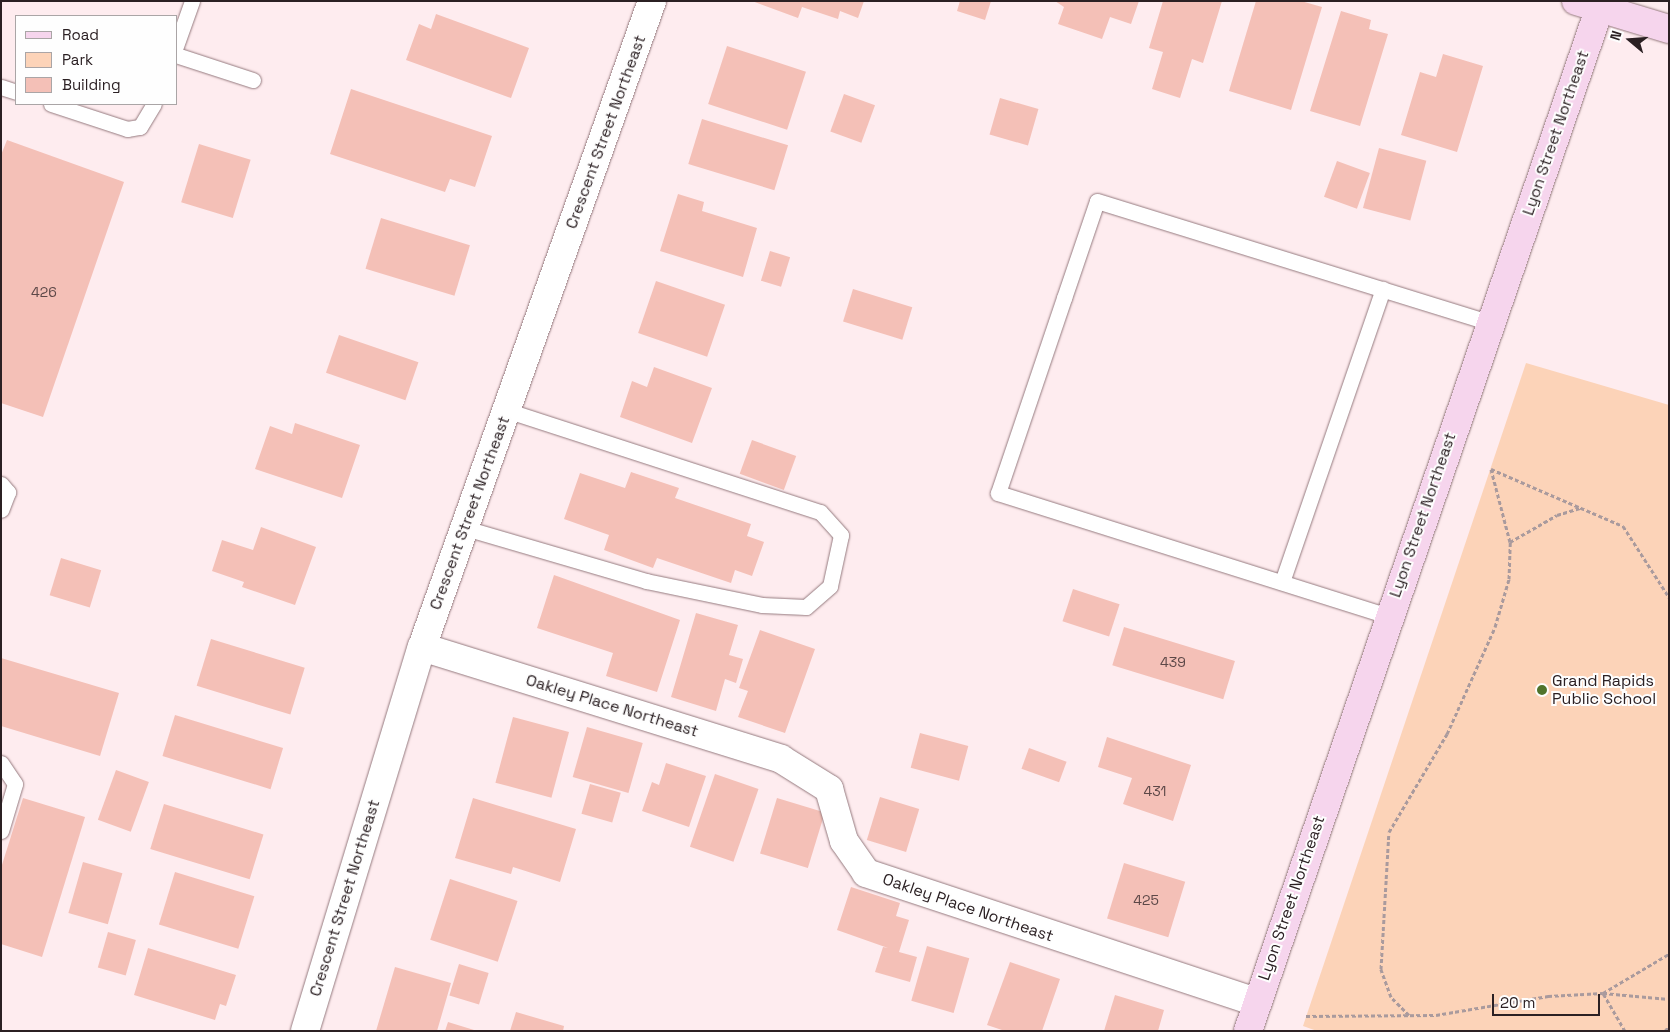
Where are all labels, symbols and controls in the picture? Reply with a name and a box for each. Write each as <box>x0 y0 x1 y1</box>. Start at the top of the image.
legend <box>15 15 178 105</box>
north arrow <box>1605 15 1655 65</box>
text: Road <box>62 25 99 44</box>
text: N <box>1606 28 1626 43</box>
street label: Crescent Street Northeast <box>562 32 650 232</box>
street label: Lyon Street Northeast <box>1519 48 1593 218</box>
text: Park <box>62 50 93 69</box>
text: Building <box>62 75 121 94</box>
house number: 426 <box>31 284 57 300</box>
street label: Crescent Street Northeast <box>426 413 514 613</box>
street label: Lyon Street Northeast <box>1386 430 1460 600</box>
house number: 439 <box>1160 654 1186 670</box>
street label: Oakley Place Northeast <box>523 671 701 741</box>
place label: Grand Rapids Public School <box>1552 671 1656 709</box>
marker: Grand Rapids Public School <box>1536 684 1548 696</box>
house number: 431 <box>1144 783 1166 799</box>
street label: Crescent Street Northeast <box>306 797 384 999</box>
street label: Lyon Street Northeast <box>1255 813 1329 983</box>
street label: Oakley Place Northeast <box>880 870 1056 946</box>
house number: 425 <box>1133 892 1159 908</box>
scale bar <box>1495 984 1602 1016</box>
text: 20 m <box>1500 993 1535 1012</box>

